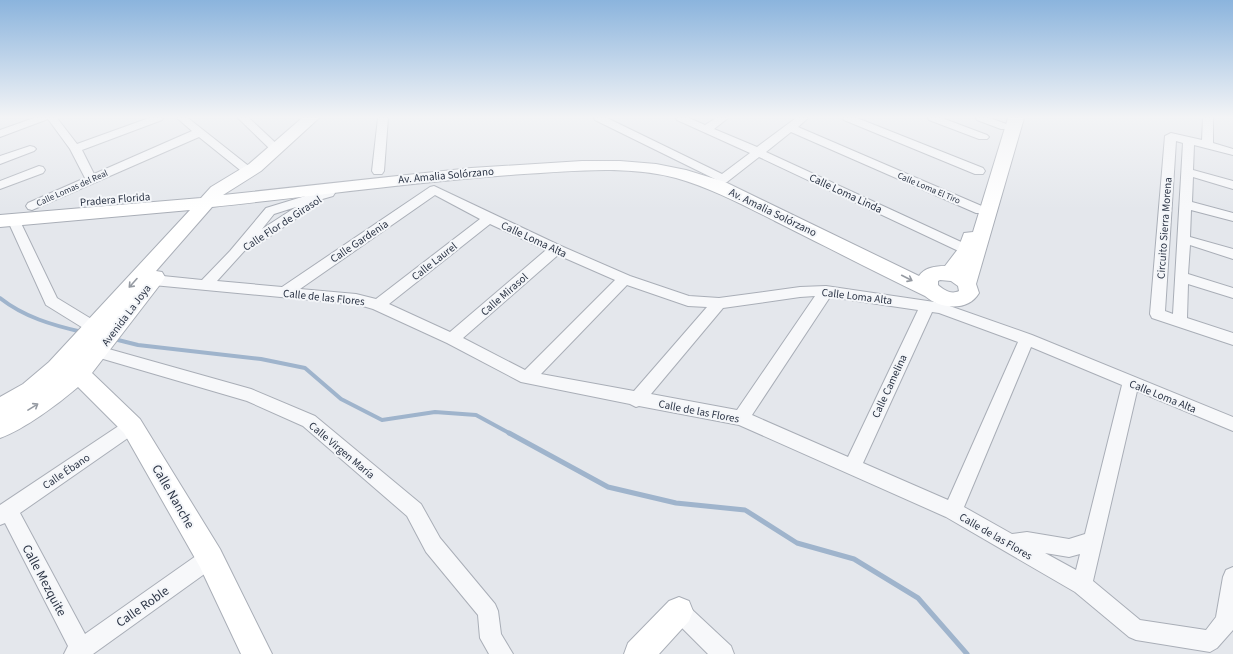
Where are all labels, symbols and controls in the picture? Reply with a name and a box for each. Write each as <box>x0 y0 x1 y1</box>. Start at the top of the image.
street label: Av. Amalia Solórzano <box>398 164 494 187</box>
street label: Calle Lomas del Real <box>34 167 110 210</box>
street label: Calle Loma El Tiro <box>895 169 962 208</box>
street label: Calle Loma Linda <box>807 170 885 217</box>
street label: Circuito Sierra Morena <box>1153 177 1176 279</box>
street label: Av. Amalia Solórzano <box>726 185 819 240</box>
street label: Pradera Florida <box>79 189 151 210</box>
street label: Calle Flor de Girasol <box>240 192 325 255</box>
street label: Calle Gardenia <box>327 216 391 266</box>
street label: Calle Loma Alta <box>498 218 569 261</box>
street label: Calle Laurel <box>408 239 460 284</box>
street label: Calle Mirasol <box>477 269 531 319</box>
one-way arrow <box>900 275 912 282</box>
one-way arrow <box>129 278 138 288</box>
street label: Avenida La Joya <box>98 281 155 349</box>
street label: Calle Loma Alta <box>821 285 893 308</box>
street label: Calle de las Flores <box>282 286 366 309</box>
street label: Calle Camelina <box>868 352 911 420</box>
street label: Calle Loma Alta <box>1127 376 1199 417</box>
street label: Calle de las Flores <box>657 396 741 427</box>
one-way arrow <box>27 403 38 411</box>
street label: Calle Virgen María <box>306 418 378 482</box>
street label: Calle Ébano <box>40 450 93 493</box>
street label: Calle Nanche <box>148 461 199 532</box>
street label: Calle de las Flores <box>956 509 1035 564</box>
street label: Calle Mezquite <box>18 541 71 620</box>
street label: Calle Roble <box>112 582 173 632</box>

